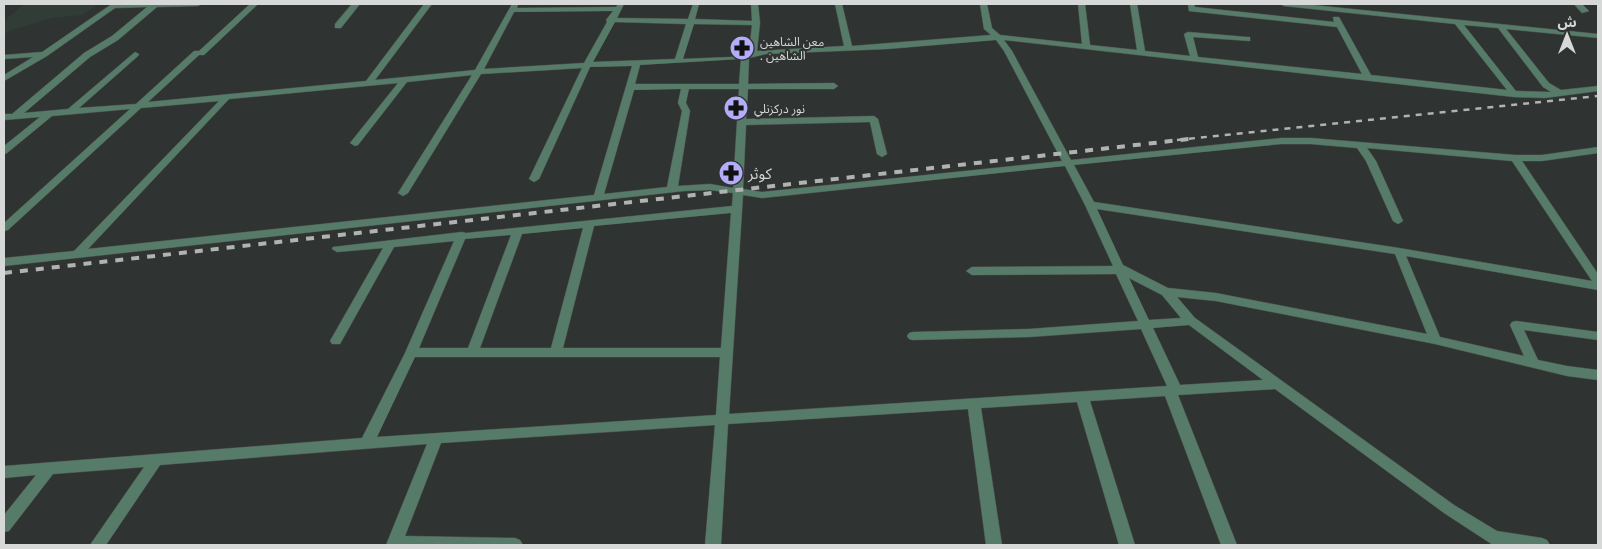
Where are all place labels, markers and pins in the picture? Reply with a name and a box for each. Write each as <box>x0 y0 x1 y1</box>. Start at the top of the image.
place label: معن الشاهين . الشاهين <box>760 34 824 63</box>
pharmacy icon: معن الشاهين . الشاهين <box>729 35 755 61</box>
pharmacy icon: نور دركزنلي <box>723 95 749 121</box>
place label: نور دركزنلي <box>754 101 805 118</box>
pharmacy icon: كوثر <box>718 160 744 186</box>
place label: كوثر <box>747 164 773 183</box>

